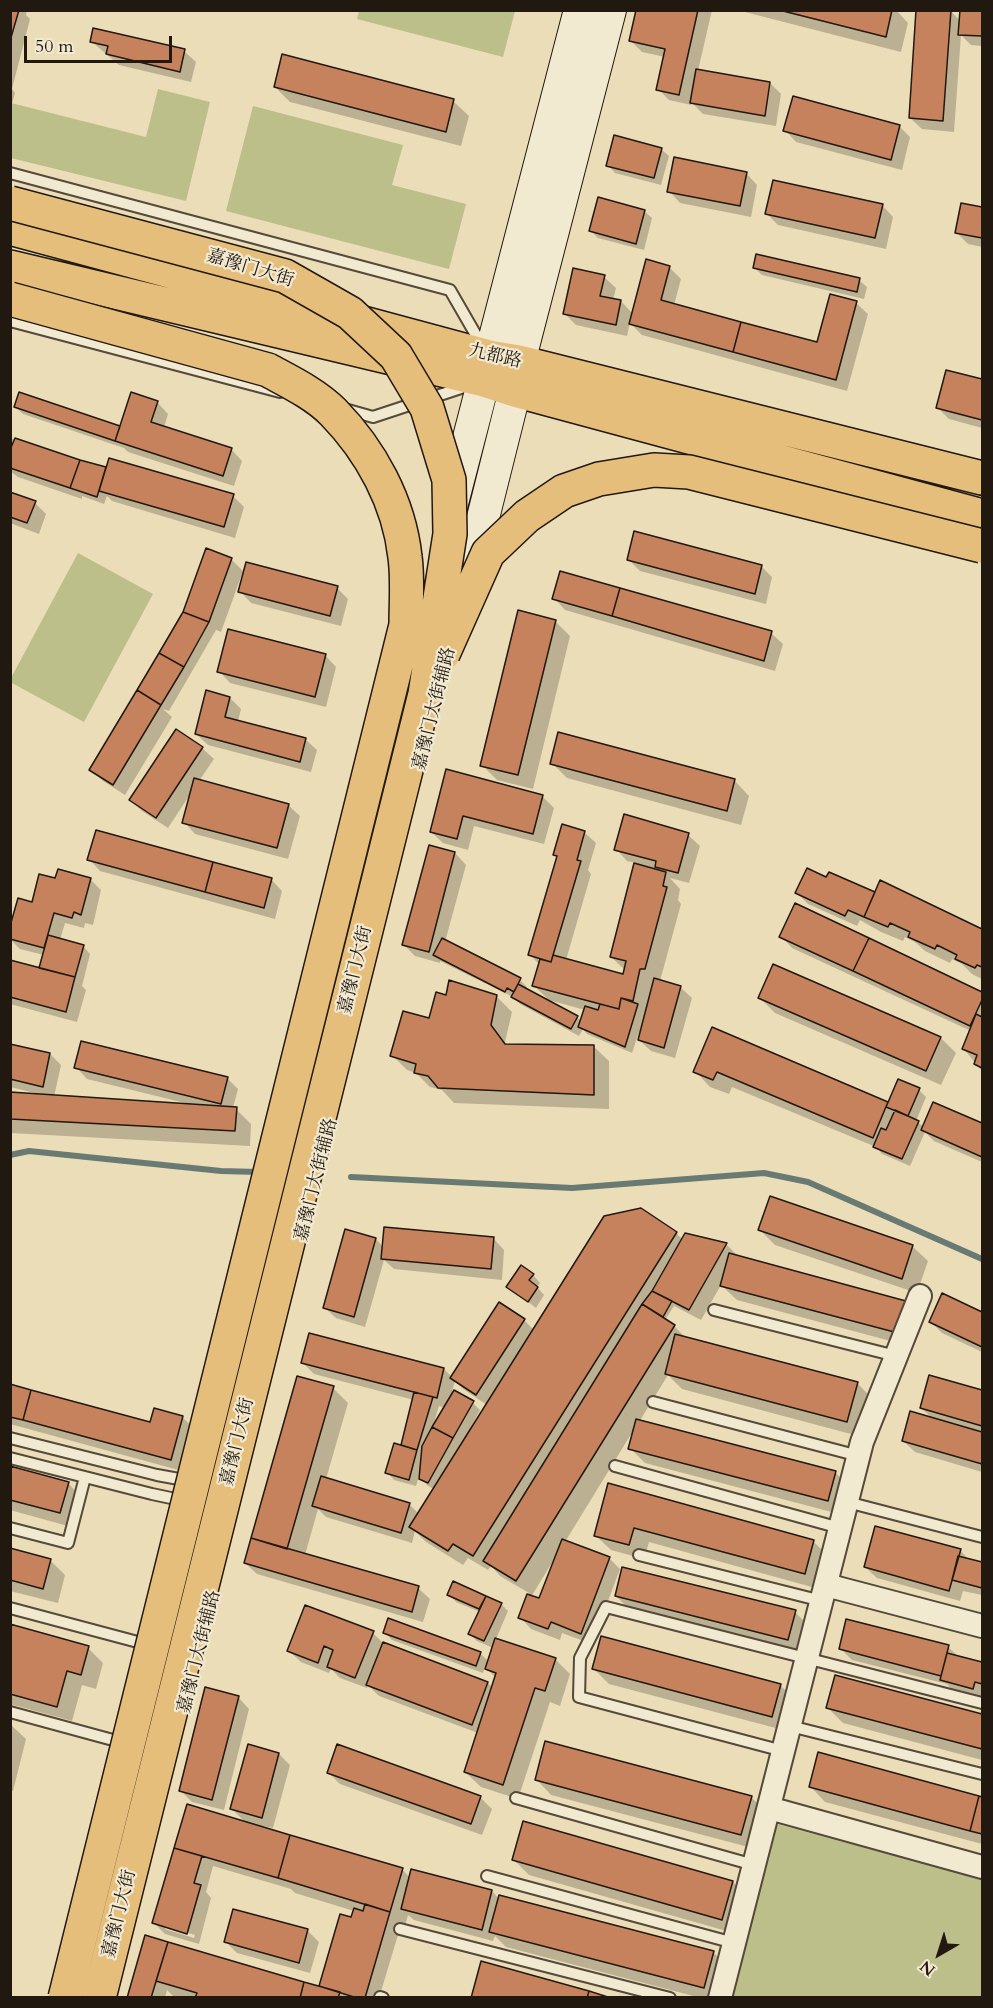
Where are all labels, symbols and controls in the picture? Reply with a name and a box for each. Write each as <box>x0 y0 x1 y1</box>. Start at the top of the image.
scale bar <box>27 24 176 62</box>
text: 50 m <box>35 34 74 59</box>
street label: 嘉豫门大街 <box>204 246 296 292</box>
street label: 九都路 <box>466 340 524 374</box>
street label: 嘉豫门大街辅路 <box>409 645 461 773</box>
street label: 嘉豫门大街 <box>335 924 377 1016</box>
street label: 嘉豫门大街辅路 <box>291 1116 343 1244</box>
street label: 嘉豫门大街 <box>217 1396 259 1488</box>
street label: 嘉豫门大街辅路 <box>174 1588 226 1716</box>
street label: 嘉豫门大街 <box>99 1868 141 1960</box>
north arrow <box>909 1924 969 1984</box>
text: N <box>915 1955 940 1981</box>

